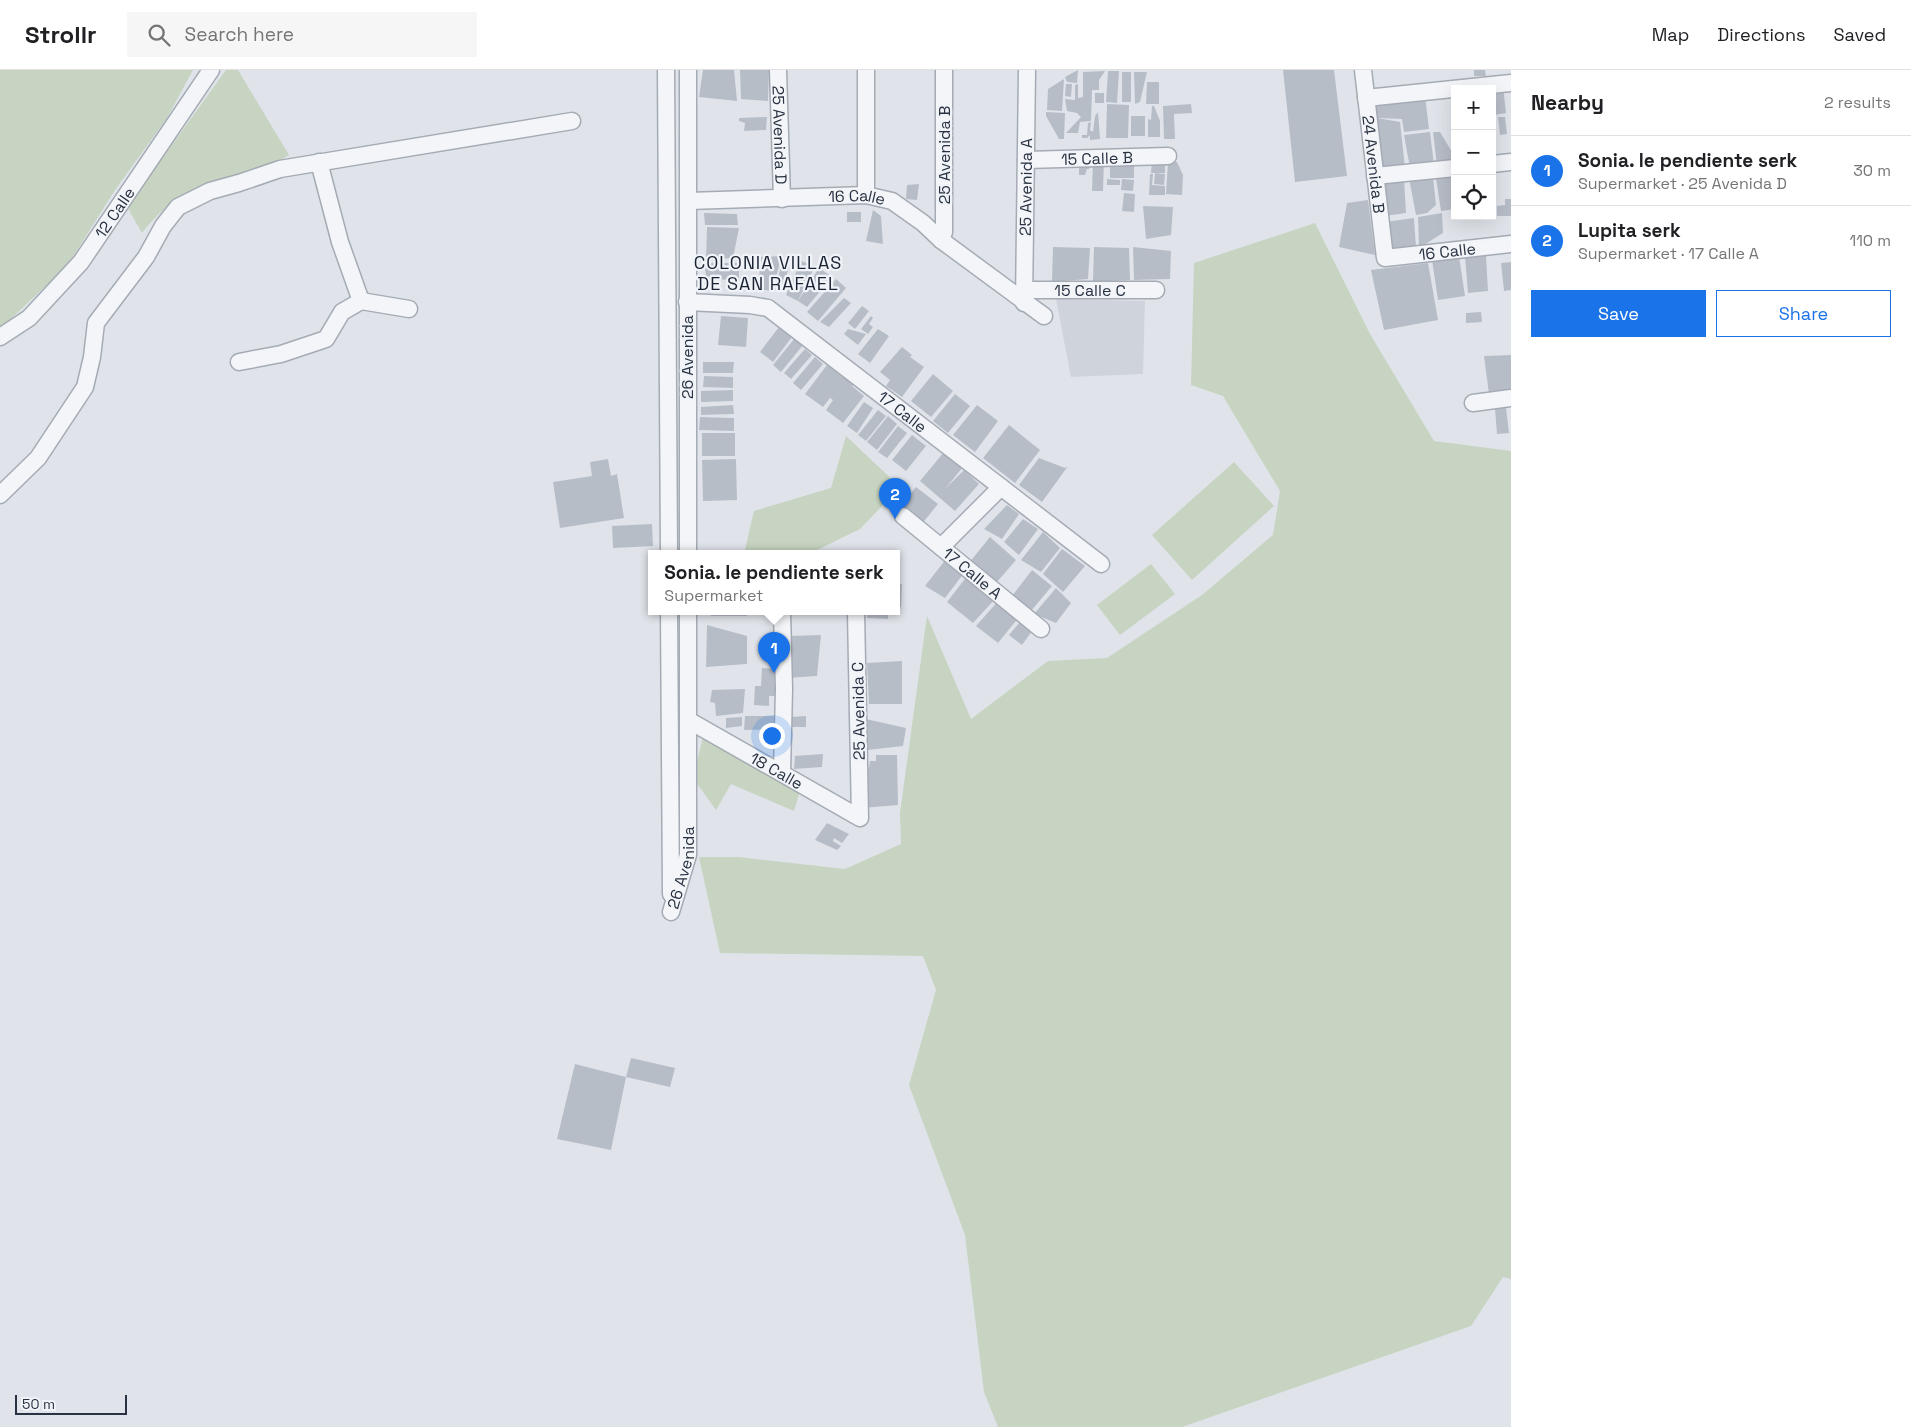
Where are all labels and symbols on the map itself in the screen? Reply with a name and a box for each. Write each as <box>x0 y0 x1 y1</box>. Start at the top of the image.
street label: 25 Avenida D <box>767 85 792 185</box>
street label: 25 Avenida B <box>934 106 955 204</box>
street label: 24 Avenida B <box>1357 114 1390 215</box>
street label: 25 Avenida A <box>1015 138 1037 236</box>
street label: 15 Calle B <box>1061 147 1133 170</box>
street label: 12 Calle <box>90 183 140 242</box>
street label: 16 Calle <box>828 185 887 210</box>
street label: 16 Calle <box>1418 238 1477 265</box>
district label: COLONIA VILLAS DE SAN RAFAEL <box>694 251 842 295</box>
street label: 15 Calle C <box>1054 280 1126 301</box>
street label: 26 Avenida <box>677 315 698 399</box>
street label: 17 Calle <box>873 386 931 437</box>
pin: 2 <box>879 478 911 519</box>
street label: 17 Calle A <box>938 543 1006 604</box>
pin: 1 <box>758 632 790 673</box>
street label: 25 Avenida C <box>847 662 870 760</box>
your location <box>759 723 785 749</box>
street label: 18 Calle <box>746 748 807 794</box>
street label: 26 Avenida <box>663 826 699 911</box>
scale bar <box>15 1392 128 1415</box>

